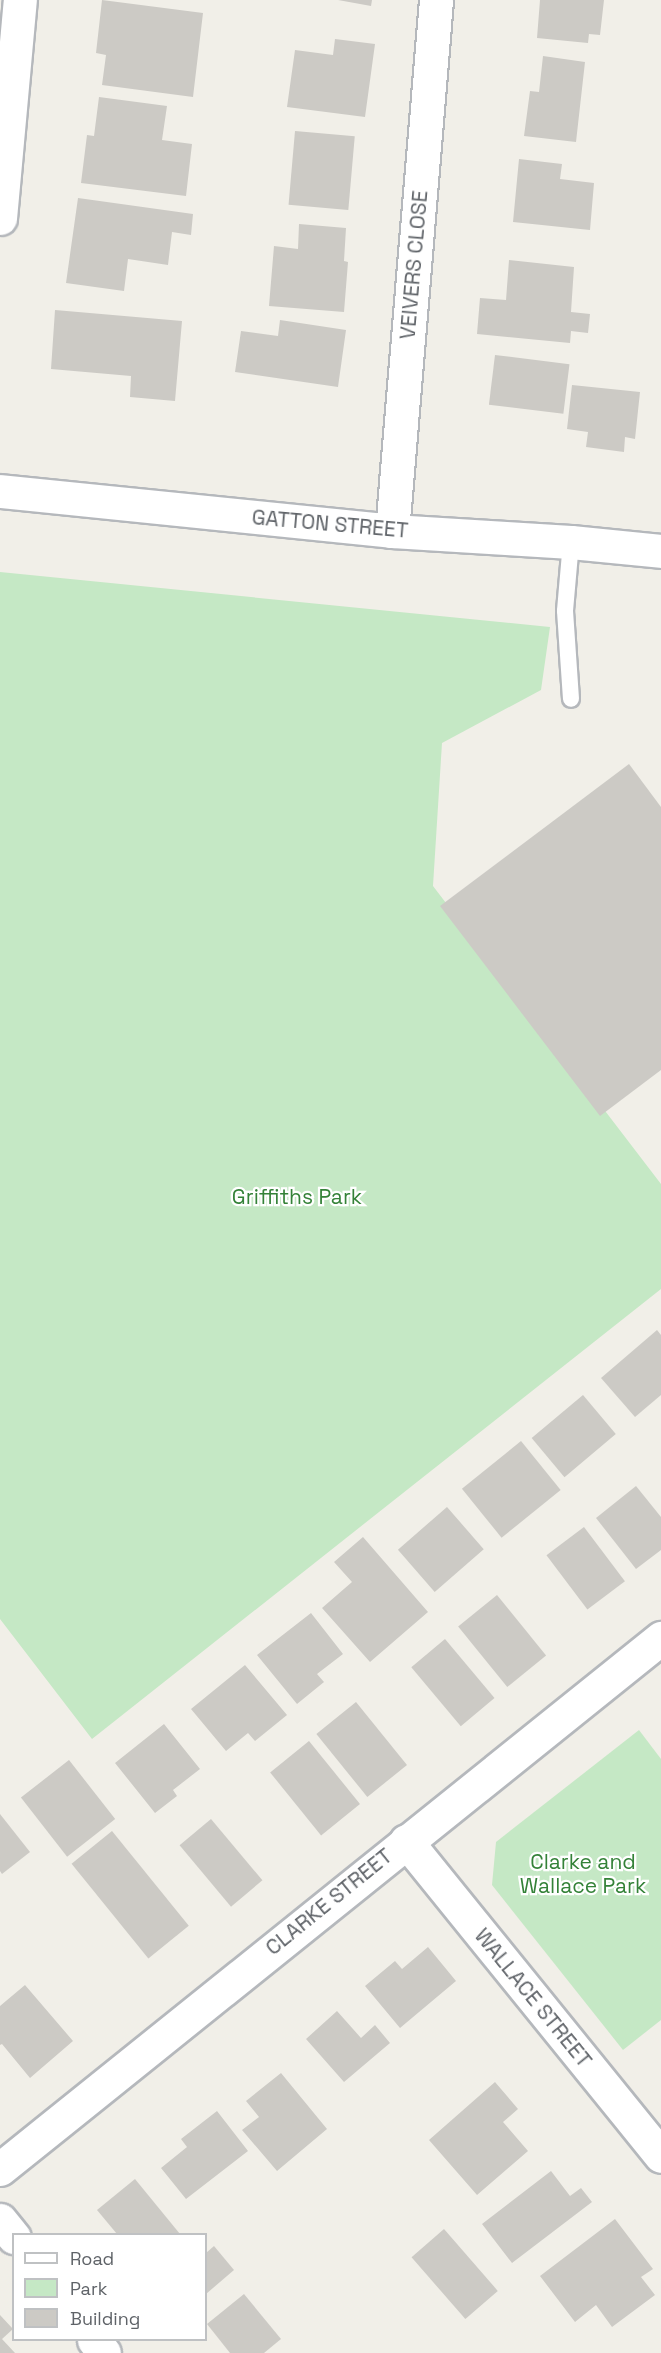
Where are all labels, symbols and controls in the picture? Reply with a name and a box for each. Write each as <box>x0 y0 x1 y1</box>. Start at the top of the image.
street label: VEIVERS CLOSE <box>395 189 433 341</box>
street label: GATTON STREET <box>251 505 409 543</box>
park label: Griffiths Park <box>232 1184 362 1210</box>
street label: CLARKE STREET <box>261 1843 397 1961</box>
park label: Clarke and Wallace Park <box>520 1849 646 1899</box>
street label: WALLACE STREET <box>469 1923 597 2073</box>
legend <box>12 2233 207 2341</box>
text: Road <box>70 2247 114 2270</box>
text: Park <box>70 2277 107 2300</box>
text: Building <box>70 2307 140 2330</box>

